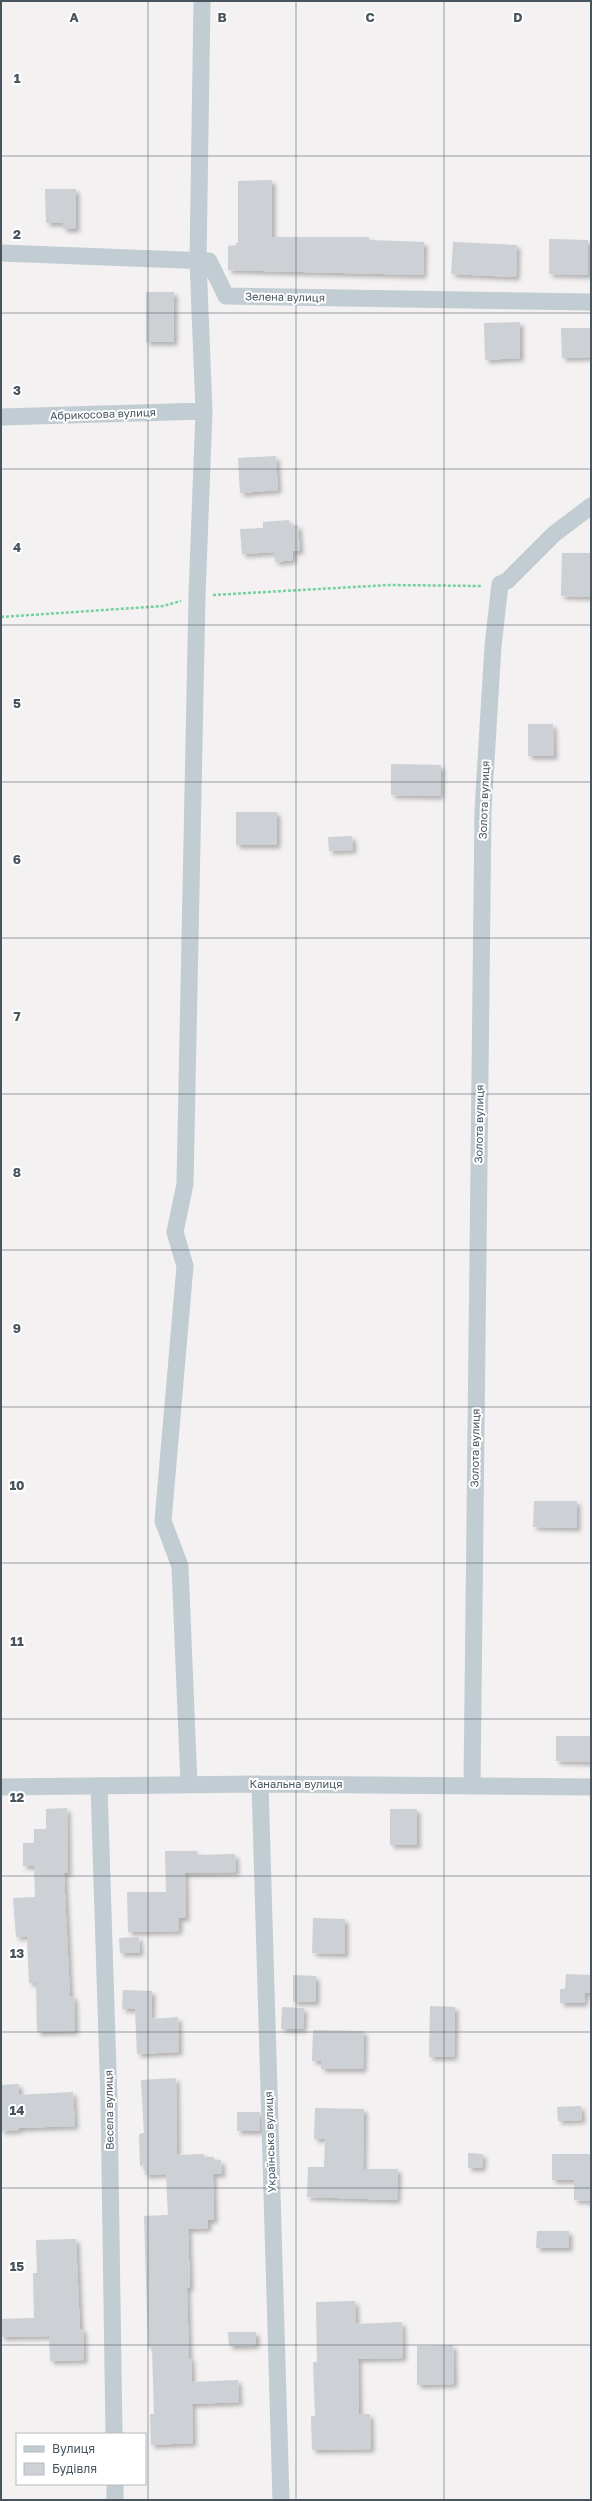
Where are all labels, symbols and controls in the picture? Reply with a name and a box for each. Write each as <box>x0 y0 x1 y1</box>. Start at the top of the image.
text: A <box>69 9 79 25</box>
text: B <box>217 9 227 25</box>
text: C <box>365 9 375 25</box>
text: D <box>513 9 523 25</box>
text: 1 <box>14 70 21 86</box>
text: 2 <box>13 226 21 242</box>
street label: Зелена вулиця <box>245 289 325 304</box>
text: 3 <box>13 382 21 398</box>
street label: Абрикосова вулиця <box>50 405 156 422</box>
text: 4 <box>13 539 21 555</box>
text: 5 <box>13 695 21 711</box>
street label: Золота вулиця <box>476 760 491 840</box>
text: 6 <box>13 851 21 867</box>
text: 7 <box>13 1008 21 1024</box>
street label: Золота вулиця <box>471 1084 486 1164</box>
text: 8 <box>13 1164 21 1180</box>
text: 9 <box>13 1320 21 1336</box>
street label: Золота вулиця <box>467 1408 482 1488</box>
text: 10 <box>9 1477 25 1493</box>
text: 11 <box>10 1633 24 1649</box>
street label: Канальна вулиця <box>250 1777 342 1790</box>
text: 12 <box>10 1789 24 1805</box>
text: 13 <box>10 1945 24 1961</box>
street label: Весела вулиця <box>101 2070 116 2150</box>
street label: Українська вулиця <box>261 2091 278 2193</box>
text: 14 <box>10 2102 24 2118</box>
text: 15 <box>10 2258 24 2274</box>
legend <box>16 2433 146 2485</box>
text: Вулиця <box>52 2441 95 2456</box>
text: Будівля <box>52 2461 97 2476</box>

